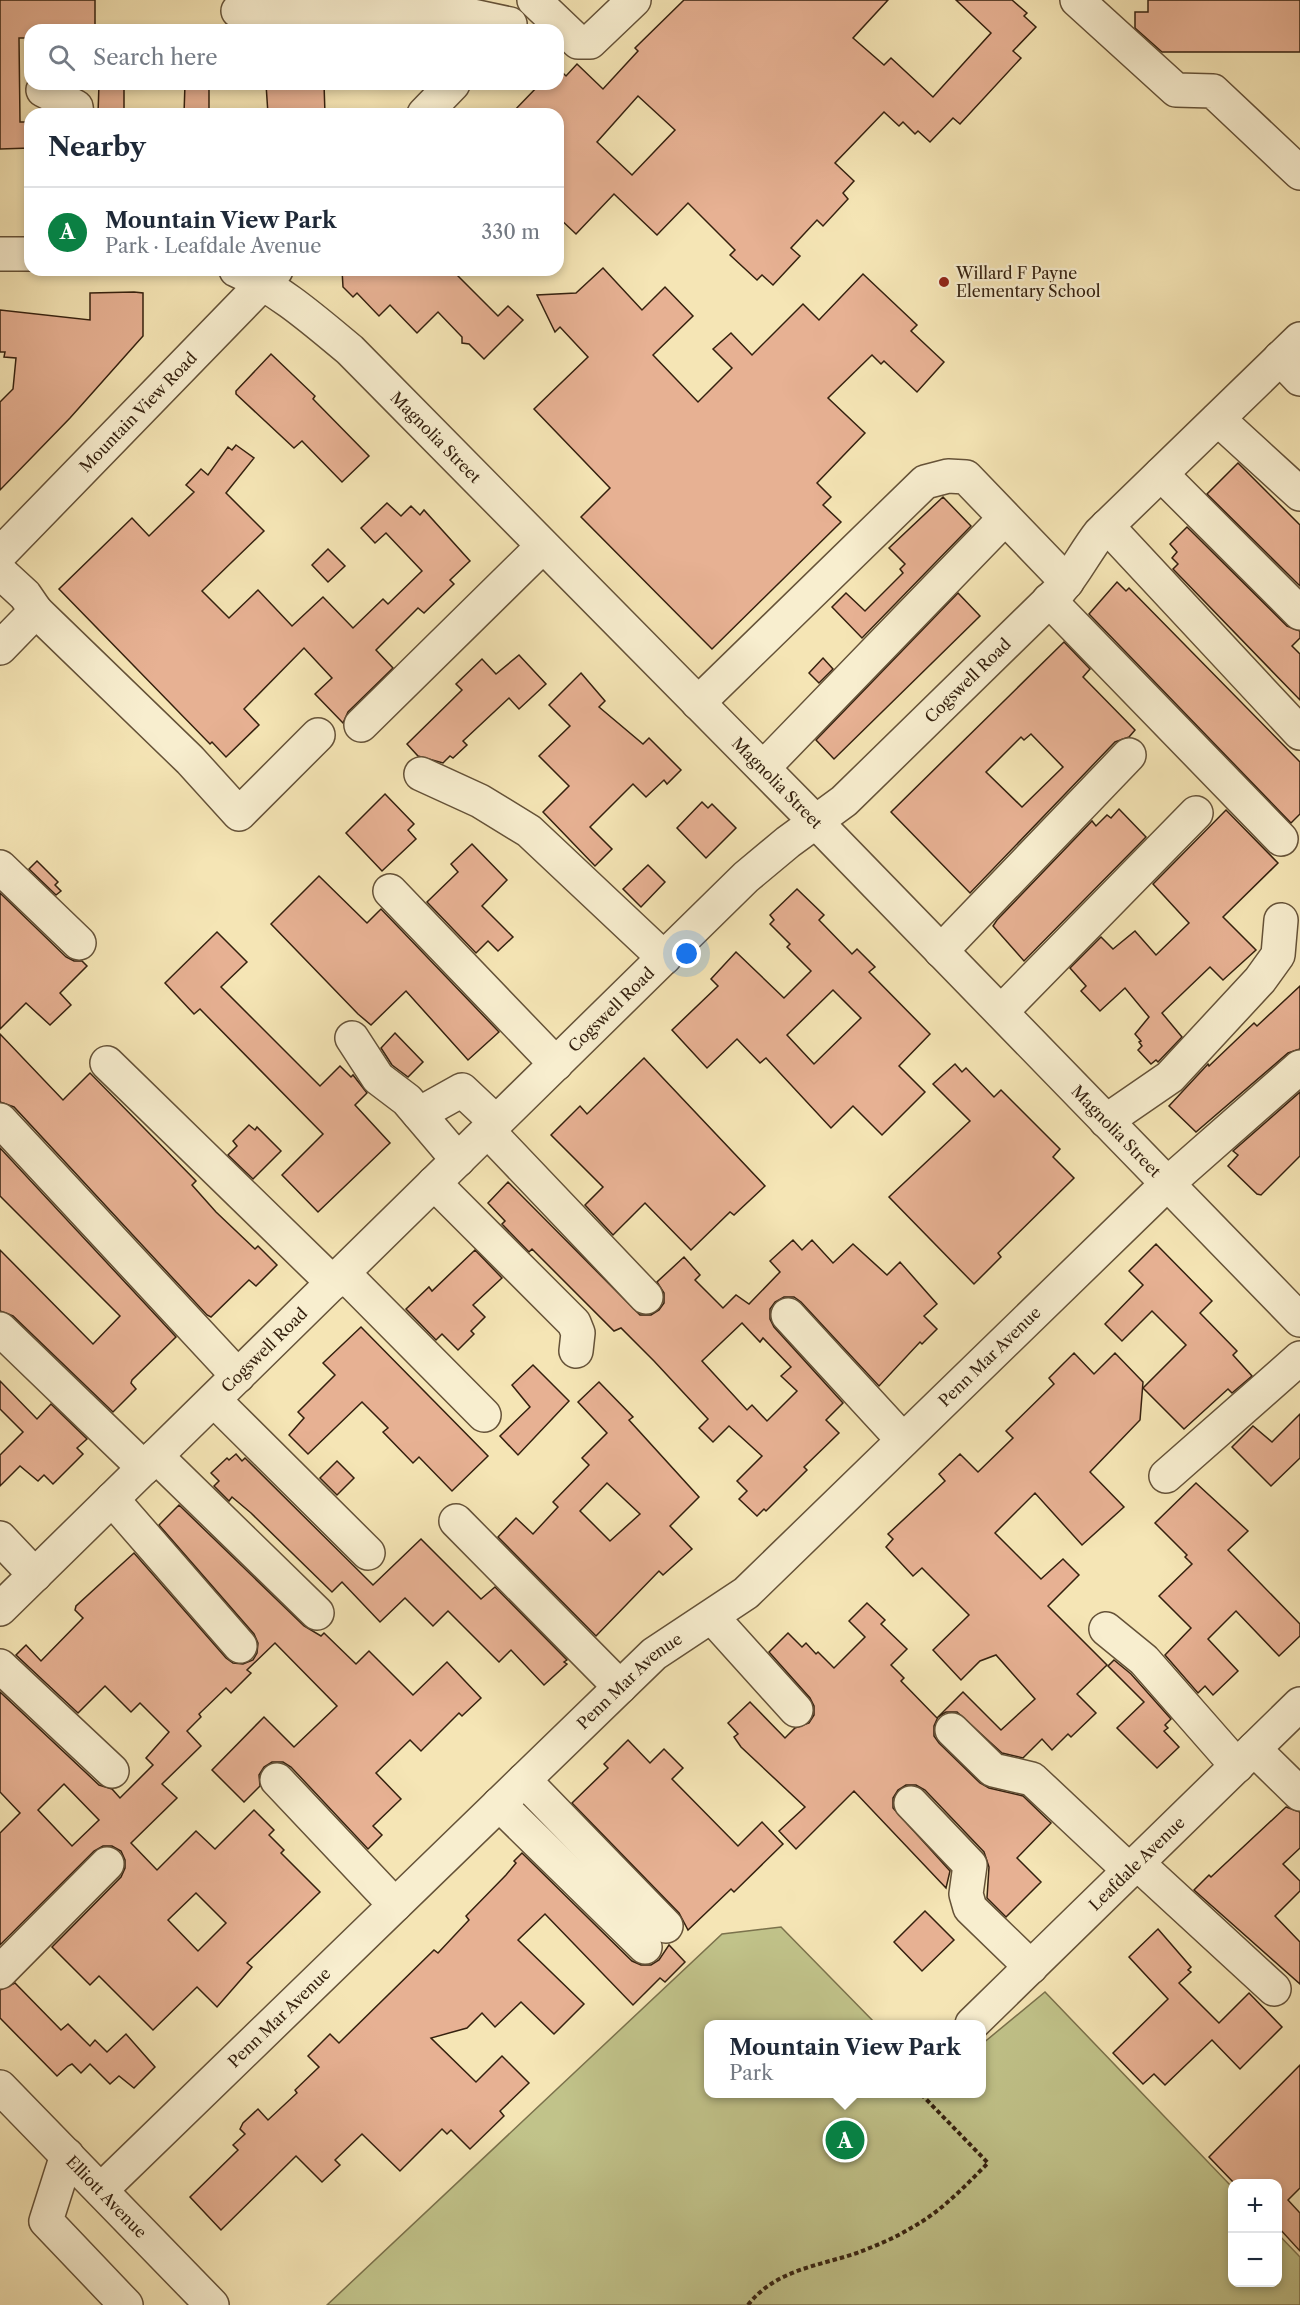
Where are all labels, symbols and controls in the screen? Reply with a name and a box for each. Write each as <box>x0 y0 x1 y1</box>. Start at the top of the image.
search box <box>24 24 564 90</box>
icon: search <box>45 41 78 74</box>
text: Search here <box>93 44 218 71</box>
text: Nearby <box>48 131 146 163</box>
text: Mountain View Park <box>105 207 336 234</box>
text: A <box>60 220 75 244</box>
text: 330 m <box>481 220 540 244</box>
text: Park · Leafdale Avenue <box>105 234 322 258</box>
place label: Willard F Payne Elementary School <box>955 263 1101 301</box>
marker: Willard F Payne Elementary School <box>937 275 951 289</box>
street label: Mountain View Road <box>75 348 201 476</box>
street label: Magnolia Street <box>387 387 486 487</box>
street label: Cogswell Road <box>920 634 1015 727</box>
street label: Magnolia Street <box>728 733 827 833</box>
your location <box>672 939 701 968</box>
street label: Cogswell Road <box>564 963 658 1056</box>
street label: Magnolia Street <box>1067 1081 1166 1181</box>
street label: Penn Mar Avenue <box>934 1302 1045 1411</box>
street label: Cogswell Road <box>217 1303 311 1396</box>
street label: Penn Mar Avenue <box>573 1628 686 1733</box>
street label: Leafdale Avenue <box>1085 1812 1189 1915</box>
street label: Penn Mar Avenue <box>224 1963 335 2072</box>
popup <box>704 2020 986 2098</box>
text: Mountain View Park <box>729 2034 961 2061</box>
text: Park <box>729 2061 773 2085</box>
pin: A <box>826 2118 864 2162</box>
street label: Elliott Avenue <box>62 2151 151 2242</box>
map controls <box>1228 2179 1282 2287</box>
button: + <box>1228 2179 1282 2233</box>
button: − <box>1228 2233 1282 2287</box>

